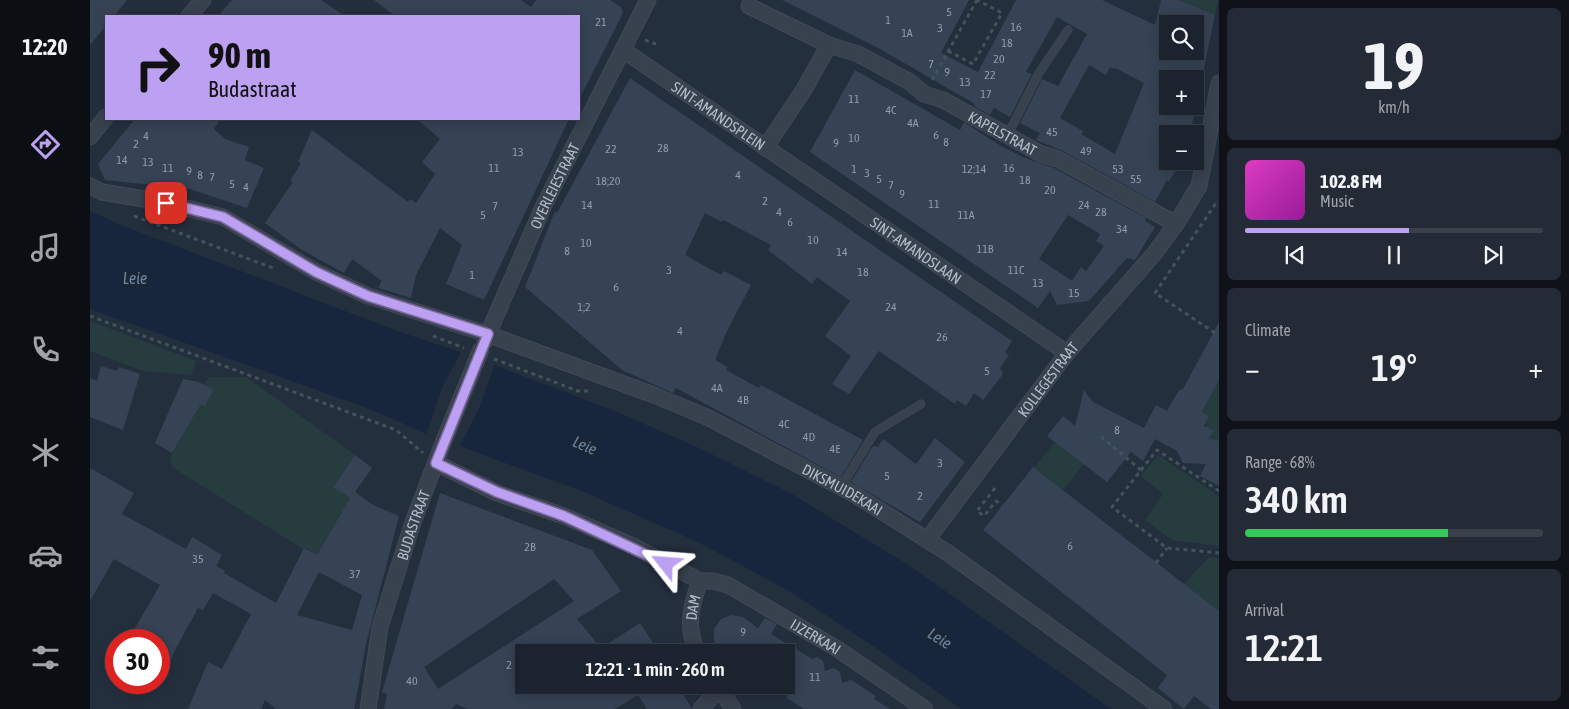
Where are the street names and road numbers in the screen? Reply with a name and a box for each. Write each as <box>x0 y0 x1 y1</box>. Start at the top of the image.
street label: SINT-AMANDSPLEIN <box>669 78 769 153</box>
street label: KAPELSTRAAT <box>966 107 1040 159</box>
street label: OVERLEIESTRAAT <box>526 140 583 231</box>
street label: SINT-AMANDSLAAN <box>868 213 965 287</box>
street label: KOLLEGESTRAAT <box>1014 338 1082 420</box>
street label: DIKSMUIDEKAAI <box>799 460 886 518</box>
street label: BUDASTRAAT <box>393 487 433 562</box>
street label: DAM <box>682 593 703 621</box>
street label: IJZERKAAI <box>788 615 844 658</box>

